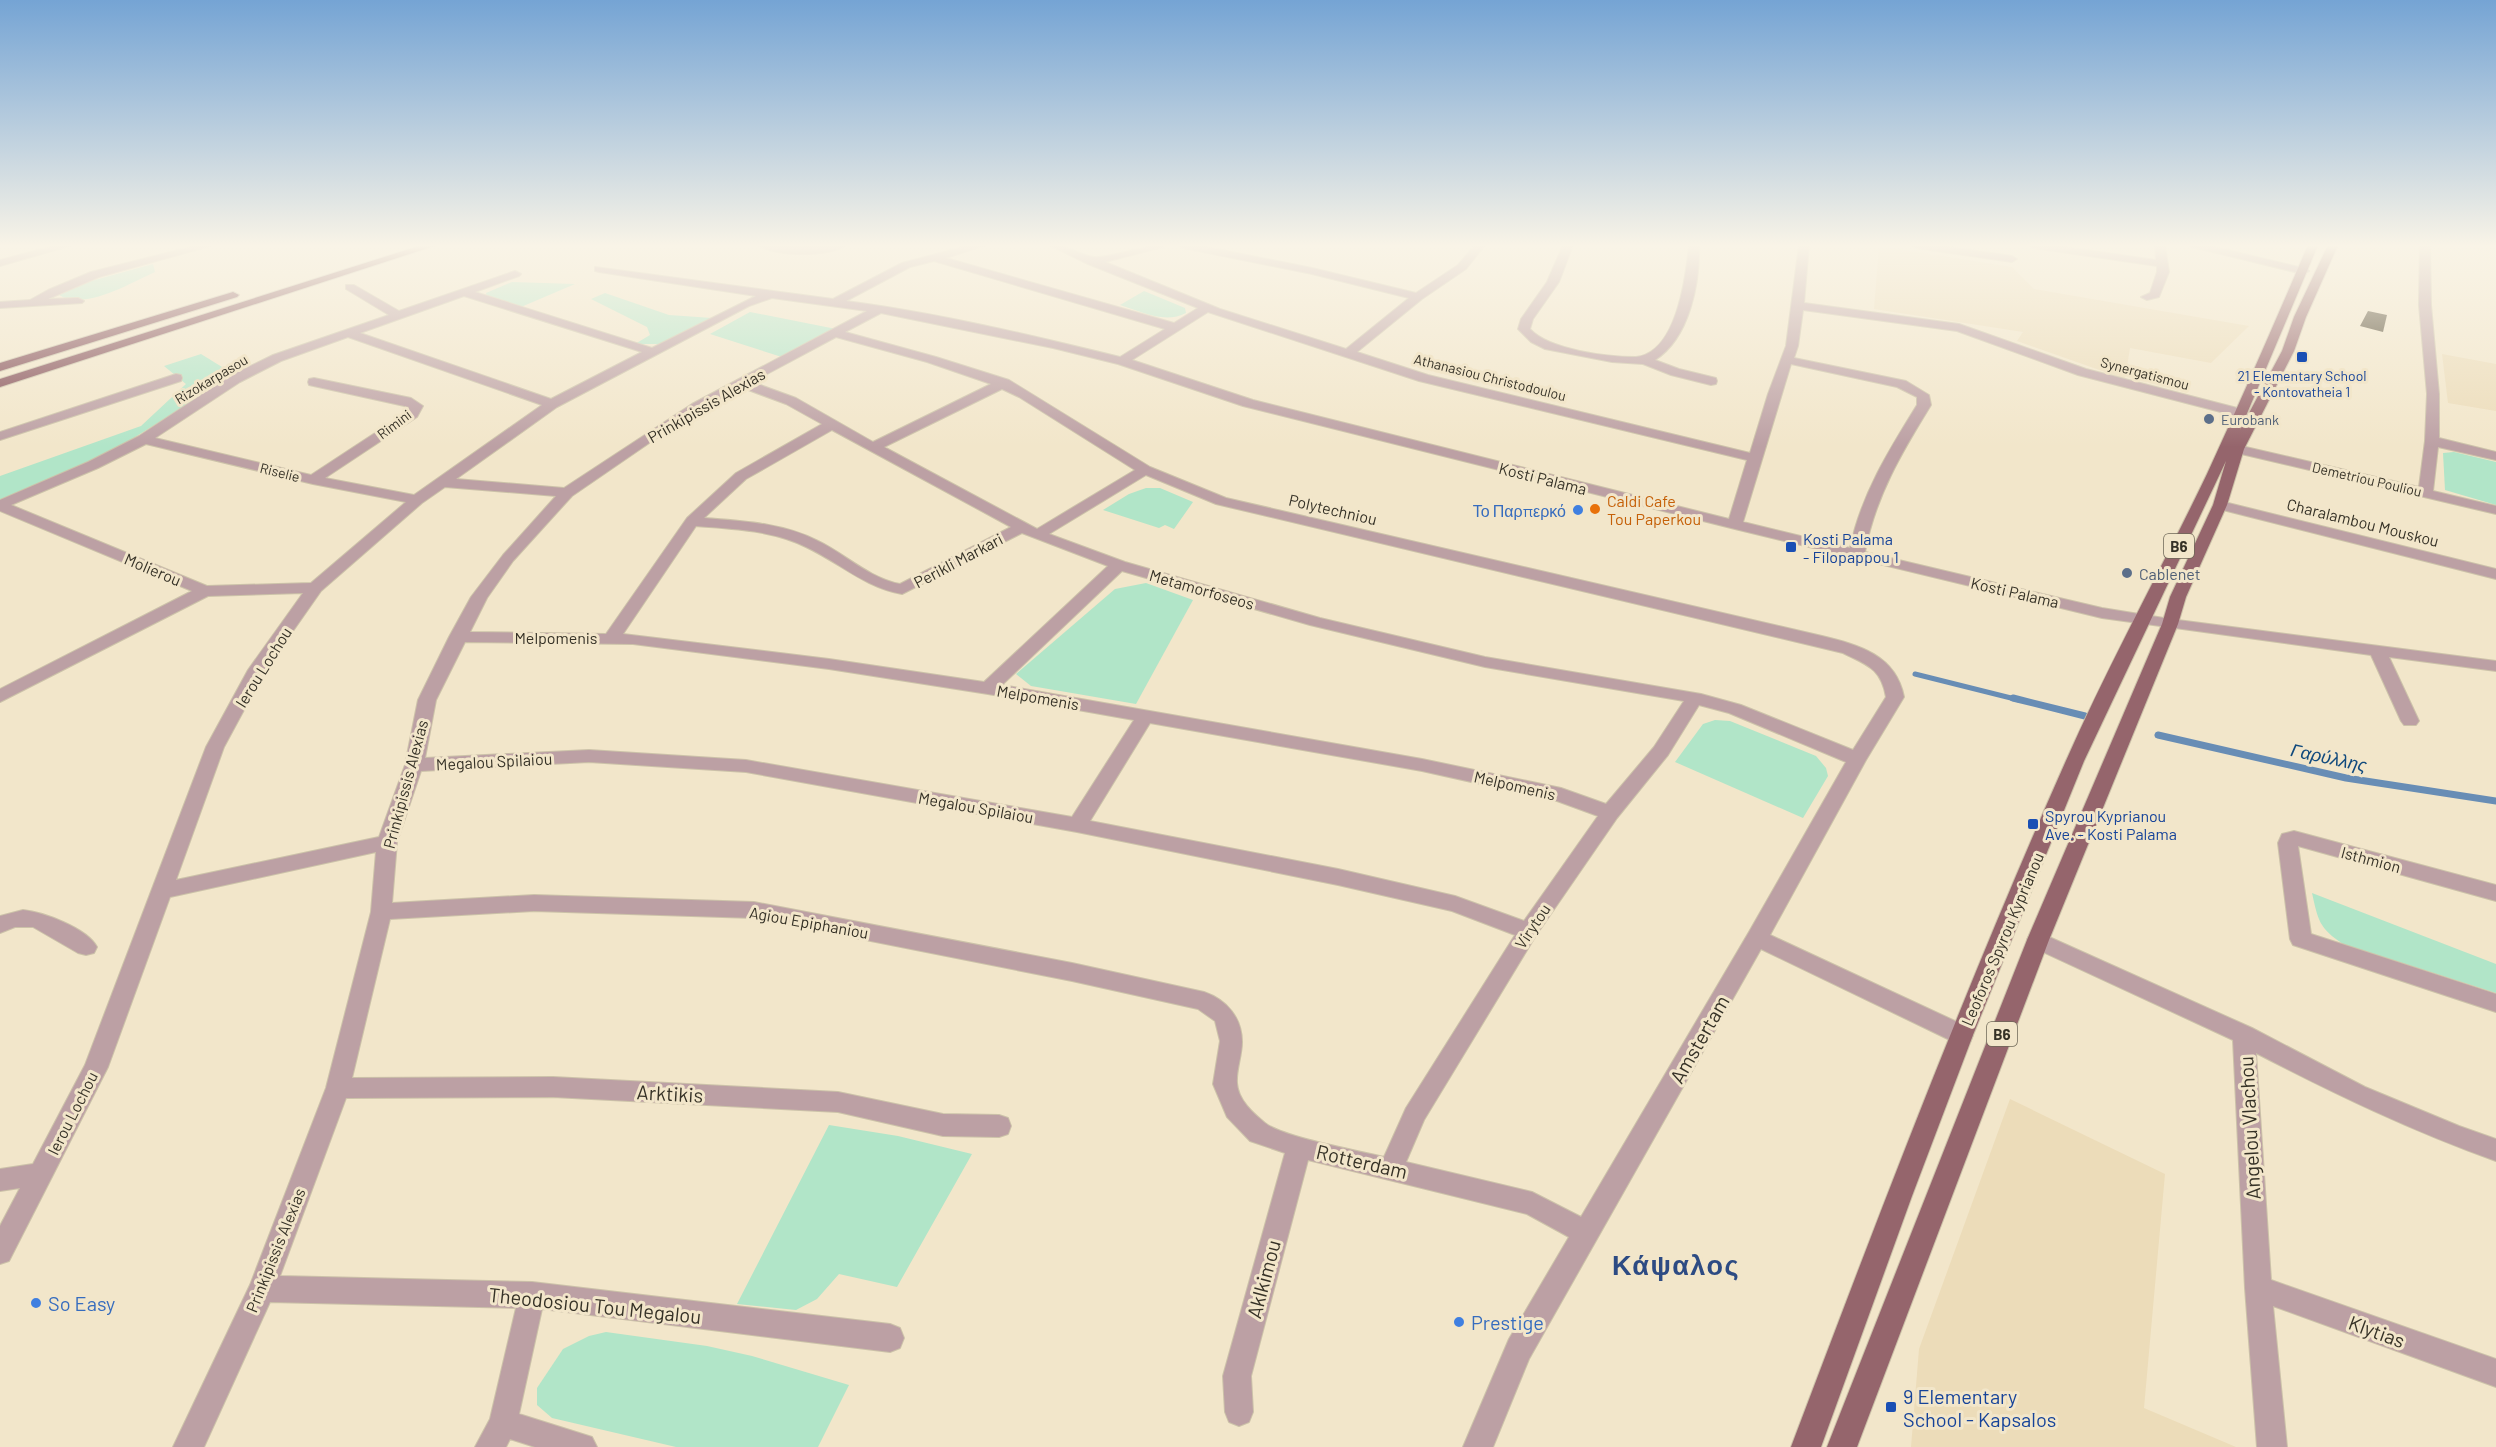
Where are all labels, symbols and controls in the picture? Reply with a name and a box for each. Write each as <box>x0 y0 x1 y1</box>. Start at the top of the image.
street label: Athanasiou Christodoulou <box>1412 350 1568 404</box>
marker: 21 Elementary School - Kontovatheia 1 <box>2295 350 2309 364</box>
street label: Rizokarpasou <box>172 351 250 407</box>
street label: Synergatismou <box>2099 353 2191 393</box>
street label: Prinkipissis Alexias <box>644 364 768 446</box>
place label: 21 Elementary School - Kontovatheia 1 <box>2237 367 2367 400</box>
street label: Rimini <box>374 406 414 442</box>
place label: Eurobank <box>2221 411 2279 428</box>
marker: Eurobank <box>2202 412 2216 426</box>
street label: Kosti Palama <box>1497 458 1589 498</box>
street label: Demetriou Pouliou <box>2311 458 2423 500</box>
street label: Riselie <box>258 459 302 485</box>
street label: Polytechniou <box>1287 490 1379 528</box>
place label: Caldi Cafe Tou Paperkou <box>1607 491 1701 528</box>
street label: Charalambou Mouskou <box>2285 494 2441 550</box>
place label: Το Παρπερκό <box>1473 501 1566 520</box>
marker: Caldi Cafe Tou Paperkou <box>1588 502 1602 516</box>
marker: Το Παρπερκό <box>1571 503 1585 517</box>
street label: Perikli Markari <box>910 529 1006 591</box>
place label: Kosti Palama - Filopappou 1 <box>1803 529 1899 566</box>
road number: B6 <box>2164 534 2194 558</box>
marker: Kosti Palama - Filopappou 1 <box>1784 540 1798 554</box>
street label: Molierou <box>122 549 184 589</box>
place label: Cablenet <box>2139 564 2200 583</box>
street label: Metamorfoseos <box>1147 565 1257 613</box>
marker: Cablenet <box>2120 566 2134 580</box>
street label: Kosti Palama <box>1969 573 2061 611</box>
street label: Ierou Lochou <box>231 623 295 711</box>
street label: Melpomenis <box>514 628 598 647</box>
street label: Melpomenis <box>995 680 1081 714</box>
street label: Prinkipissis Alexias <box>379 718 431 850</box>
water label: Γαρύλλης <box>2289 738 2369 776</box>
street label: Megalou Spilaiou <box>435 748 553 774</box>
street label: Melpomenis <box>1472 766 1558 804</box>
street label: Megalou Spilaiou <box>917 788 1035 826</box>
place label: Spyrou Kyprianou Ave. - Kosti Palama <box>2045 806 2177 843</box>
marker: Spyrou Kyprianou Ave. - Kosti Palama <box>2026 817 2040 831</box>
street label: Isthmion <box>2339 842 2403 876</box>
street label: Leoforos Spyrou Kyprianou <box>1957 849 2047 1029</box>
street label: Virytou <box>1510 900 1554 952</box>
street label: Agiou Epiphaniou <box>748 902 870 942</box>
street label: Amstertam <box>1664 991 1734 1087</box>
road number: B6 <box>1987 1022 2017 1046</box>
street label: Angelou Vlachou <box>2233 1056 2265 1200</box>
street label: Ierou Lochou <box>43 1068 101 1158</box>
street label: Arktikis <box>636 1079 704 1107</box>
street label: Rotterdam <box>1314 1139 1410 1183</box>
street label: Prinkipissis Alexias <box>241 1185 309 1315</box>
street label: Aklkimou <box>1241 1237 1285 1321</box>
district label: Κάψαλος <box>1612 1248 1740 1281</box>
street label: Theodosiou Tou Megalou <box>488 1282 702 1328</box>
place label: So Easy <box>48 1291 115 1315</box>
marker: So Easy <box>29 1296 43 1310</box>
place label: Prestige <box>1471 1310 1544 1334</box>
street label: Klytias <box>2346 1310 2408 1352</box>
marker: Prestige <box>1452 1315 1466 1329</box>
place label: 9 Elementary School - Kapsalos <box>1903 1384 2056 1431</box>
marker: 9 Elementary School - Kapsalos <box>1884 1400 1898 1414</box>

